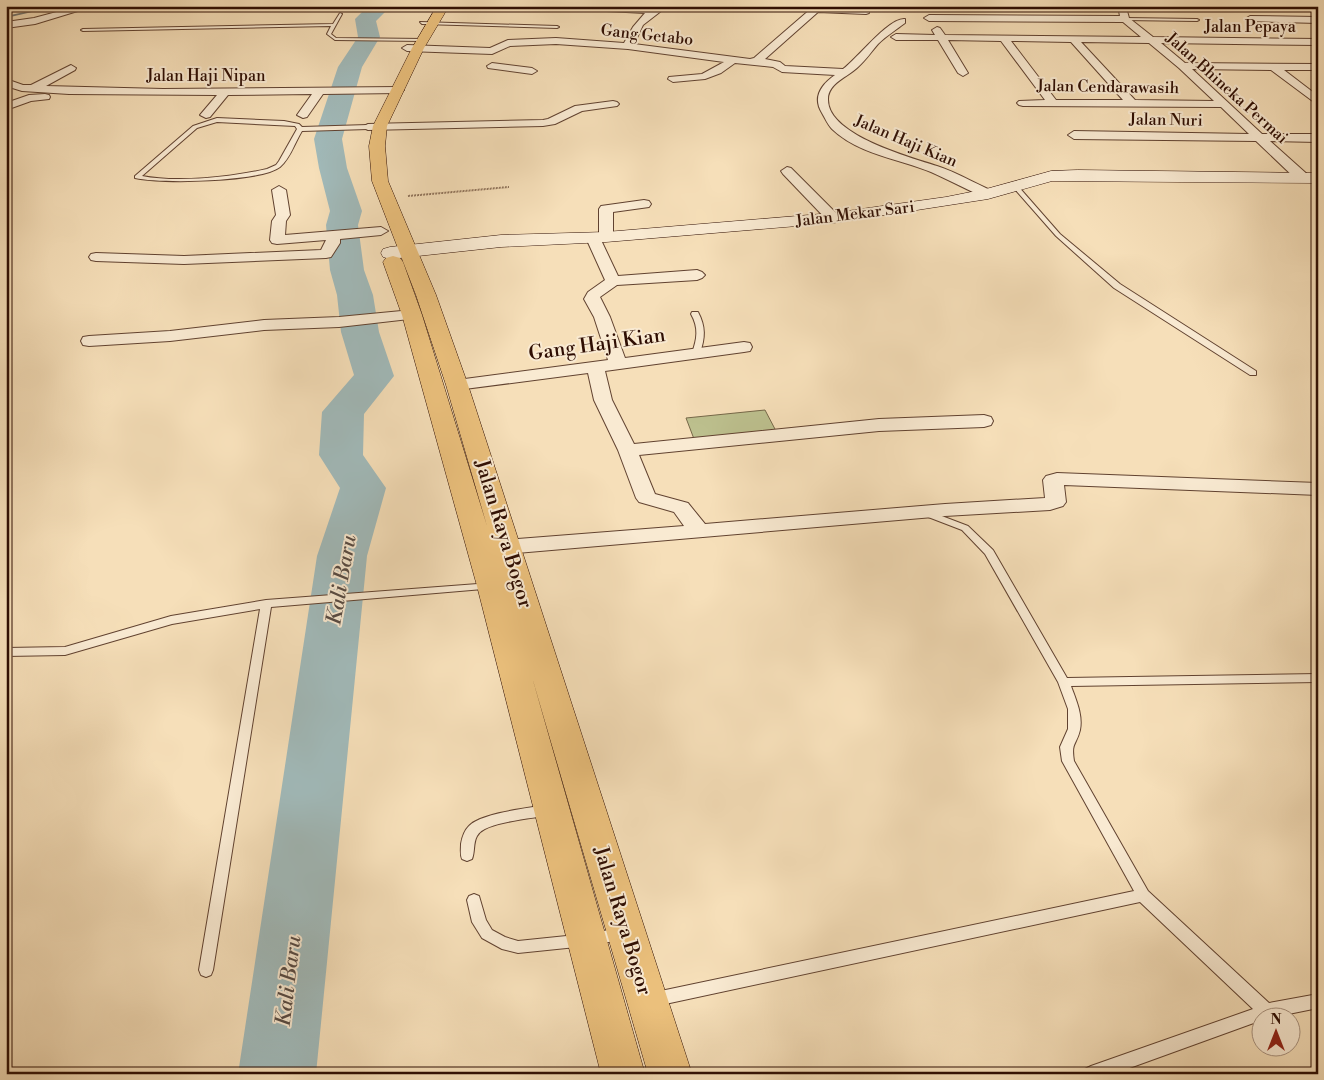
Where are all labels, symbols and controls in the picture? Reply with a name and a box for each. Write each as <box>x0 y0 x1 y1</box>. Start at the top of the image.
street label: Jalan Pepaya <box>1203 17 1297 37</box>
street label: Gang Getabo <box>600 20 694 50</box>
street label: Jalan Bhineka Permai <box>1161 27 1292 148</box>
street label: Jalan Haji Nipan <box>145 66 266 86</box>
street label: Jalan Cendarawasih <box>1036 76 1180 98</box>
street label: Jalan Nuri <box>1128 109 1203 131</box>
street label: Jalan Haji Kian <box>851 110 961 172</box>
street label: Jalan Mekar Sari <box>793 197 916 231</box>
street label: Gang Haji Kian <box>527 323 667 367</box>
street label: Jalan Raya Bogor <box>468 456 538 612</box>
water label: Kali Baru <box>321 533 363 627</box>
street label: Jalan Raya Bogor <box>587 843 657 999</box>
water label: Kali Baru <box>271 934 307 1028</box>
north arrow <box>1252 1008 1302 1058</box>
text: N <box>1270 1011 1282 1029</box>

